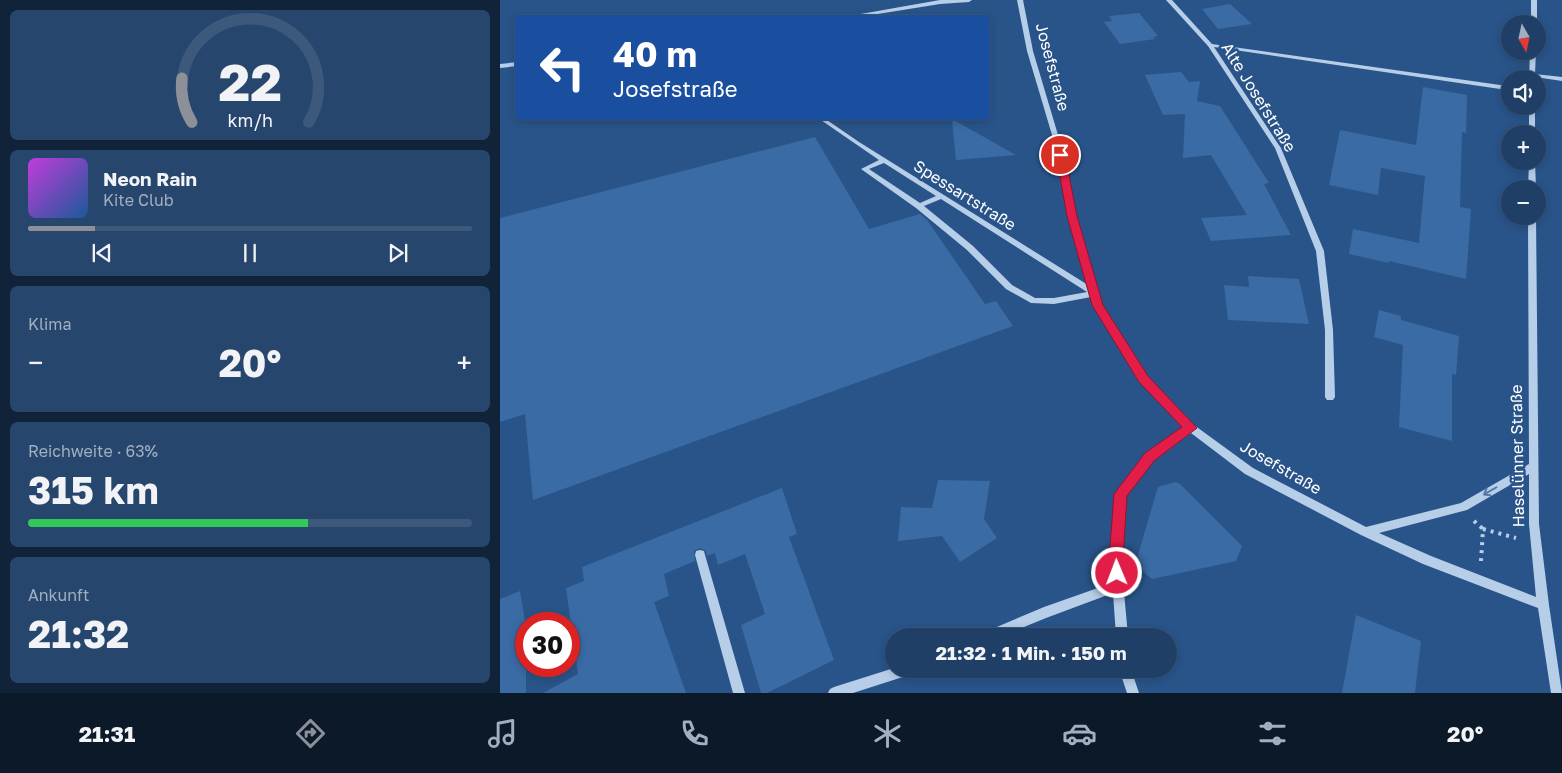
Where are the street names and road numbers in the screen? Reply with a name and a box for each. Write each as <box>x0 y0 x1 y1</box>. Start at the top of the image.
street label: Josefstraße <box>1032 21 1074 113</box>
street label: Alte Josefstraße <box>1217 39 1301 155</box>
street label: Spessartstraße <box>910 156 1020 234</box>
street label: Haselünner Straße <box>1506 384 1528 528</box>
street label: Josefstraße <box>1237 436 1325 498</box>

